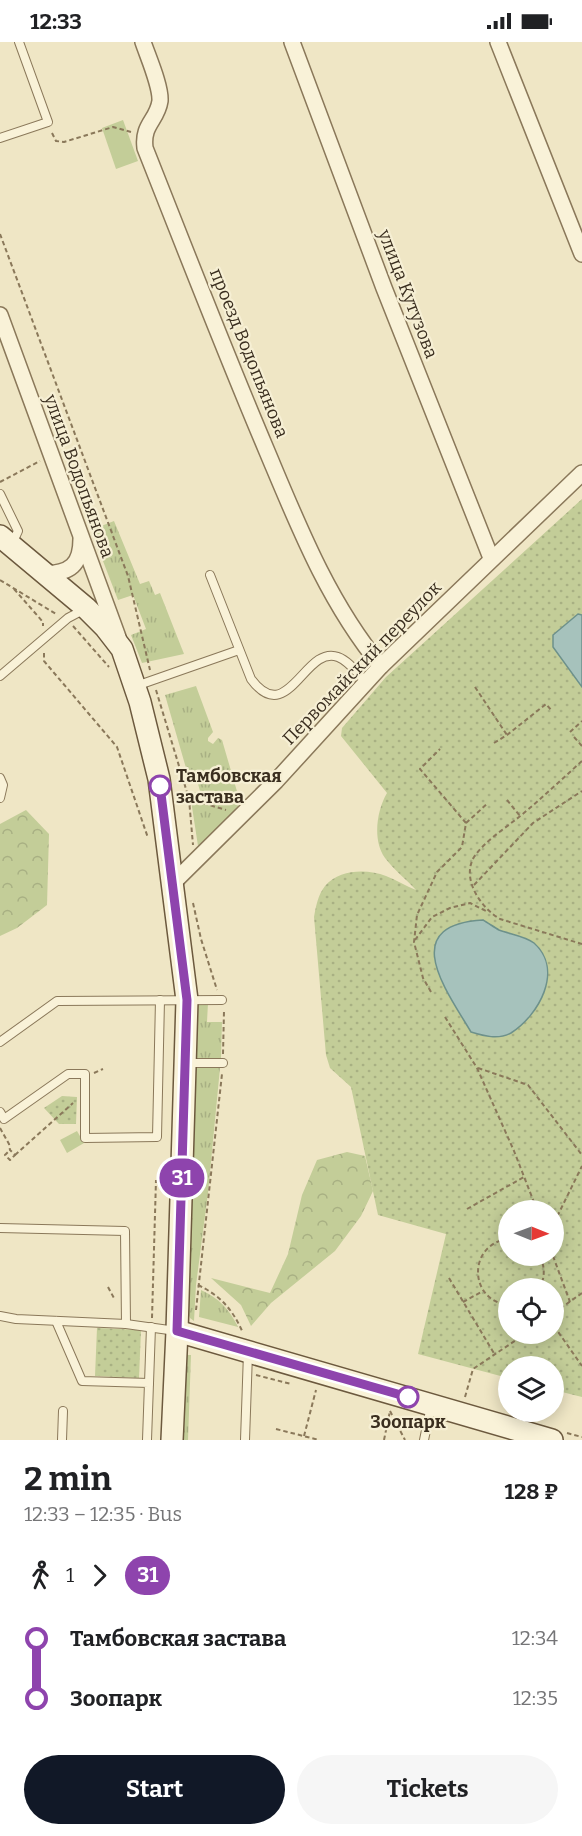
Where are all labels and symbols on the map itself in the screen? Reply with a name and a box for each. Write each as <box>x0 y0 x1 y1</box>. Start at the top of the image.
street label: улица Кутузова <box>373 225 443 362</box>
street label: проезд Водопьянова <box>205 265 293 441</box>
street label: улица Водопьянова <box>39 390 119 561</box>
street label: Первомайский переулок <box>278 576 446 749</box>
place label: Тамбовская застава <box>176 765 282 808</box>
marker: Тамбовская застава <box>149 775 171 797</box>
line badge: 31 <box>155 1158 209 1198</box>
north arrow <box>498 1200 564 1266</box>
marker: Зоопарк <box>397 1386 419 1408</box>
place label: Зоопарк <box>370 1411 446 1433</box>

